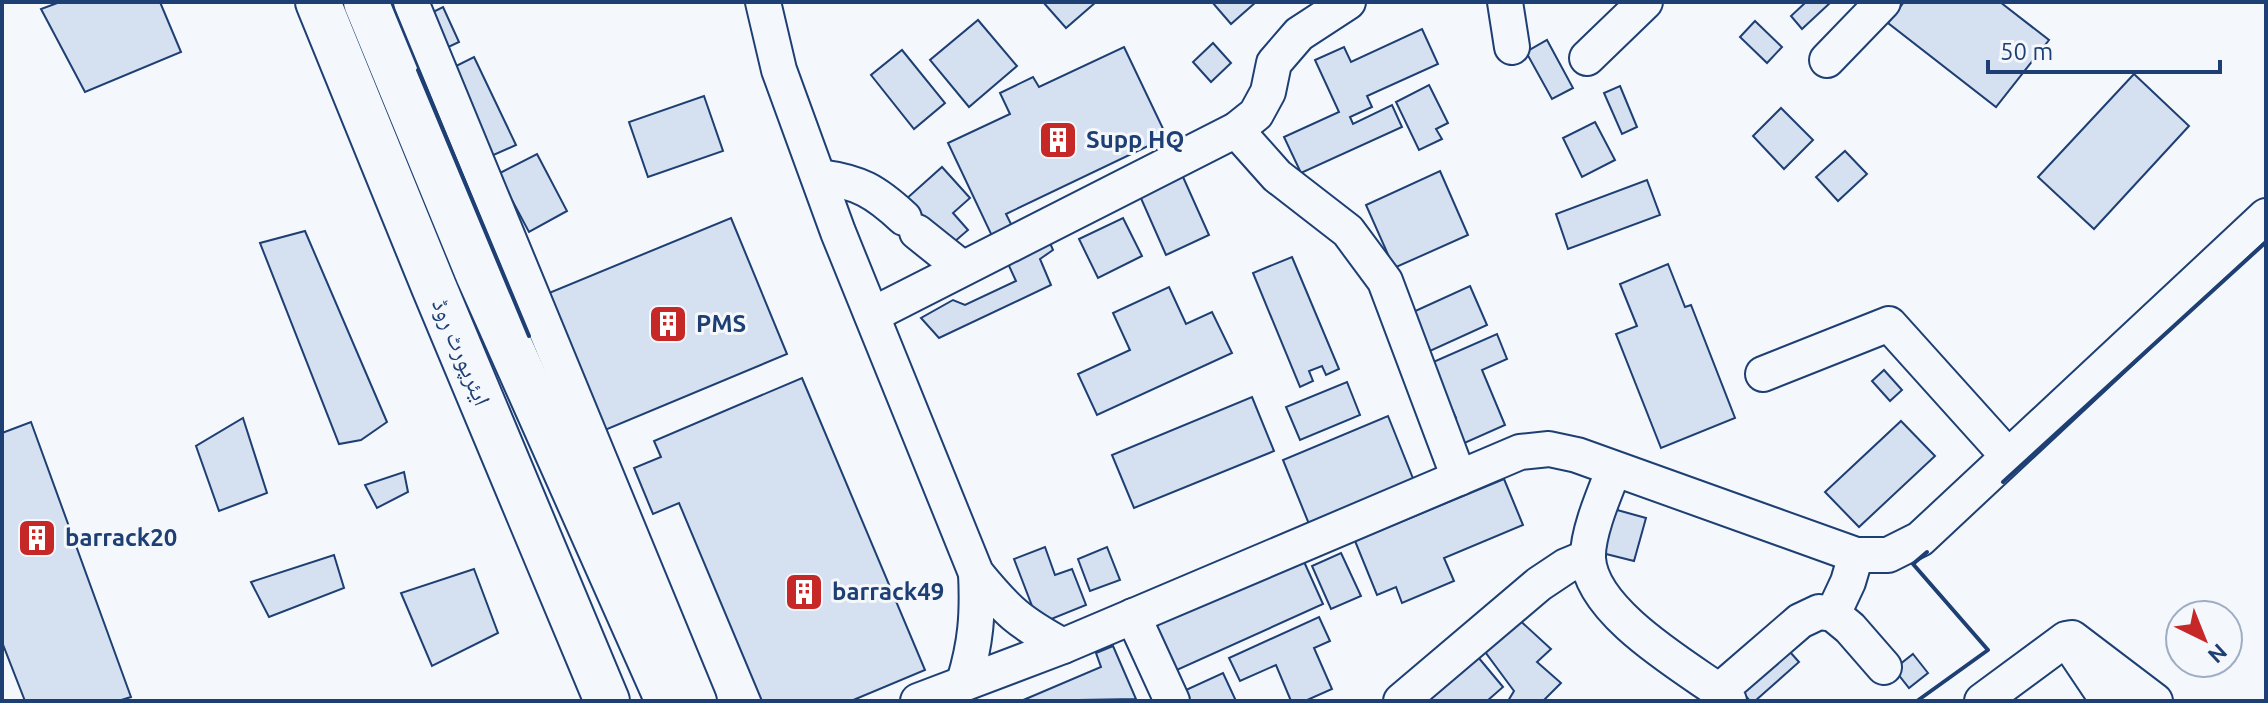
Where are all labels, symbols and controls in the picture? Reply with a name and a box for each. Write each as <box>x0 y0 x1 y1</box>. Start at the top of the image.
scale bar <box>1988 24 2220 74</box>
text: 50 m <box>2000 38 2053 65</box>
building icon: Supp HQ <box>1037 119 1079 161</box>
place label: Supp HQ <box>1086 126 1184 153</box>
street label: ایئرپورٹ روڈ <box>426 294 496 410</box>
building icon: PMS <box>647 303 689 345</box>
place label: PMS <box>696 310 746 337</box>
building icon: barrack20 <box>16 517 58 559</box>
place label: barrack20 <box>65 524 177 551</box>
building icon: barrack49 <box>783 571 825 613</box>
place label: barrack49 <box>832 578 944 605</box>
north arrow <box>2164 599 2244 679</box>
text: N <box>2203 639 2233 669</box>

